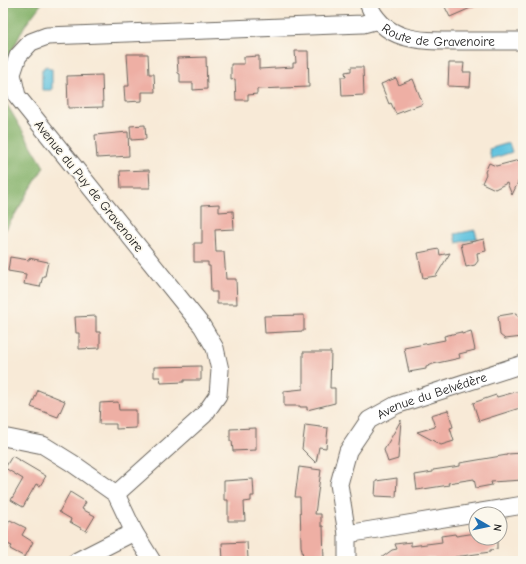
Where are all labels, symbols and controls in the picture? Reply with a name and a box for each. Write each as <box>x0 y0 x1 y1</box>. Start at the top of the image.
street label: Route de Gravenoire <box>379 20 495 49</box>
street label: Avenue du Puy de Gravenoire <box>31 117 147 255</box>
street label: Avenue du Belvédère <box>374 369 489 422</box>
north arrow <box>468 506 508 546</box>
text: N <box>490 523 504 532</box>

